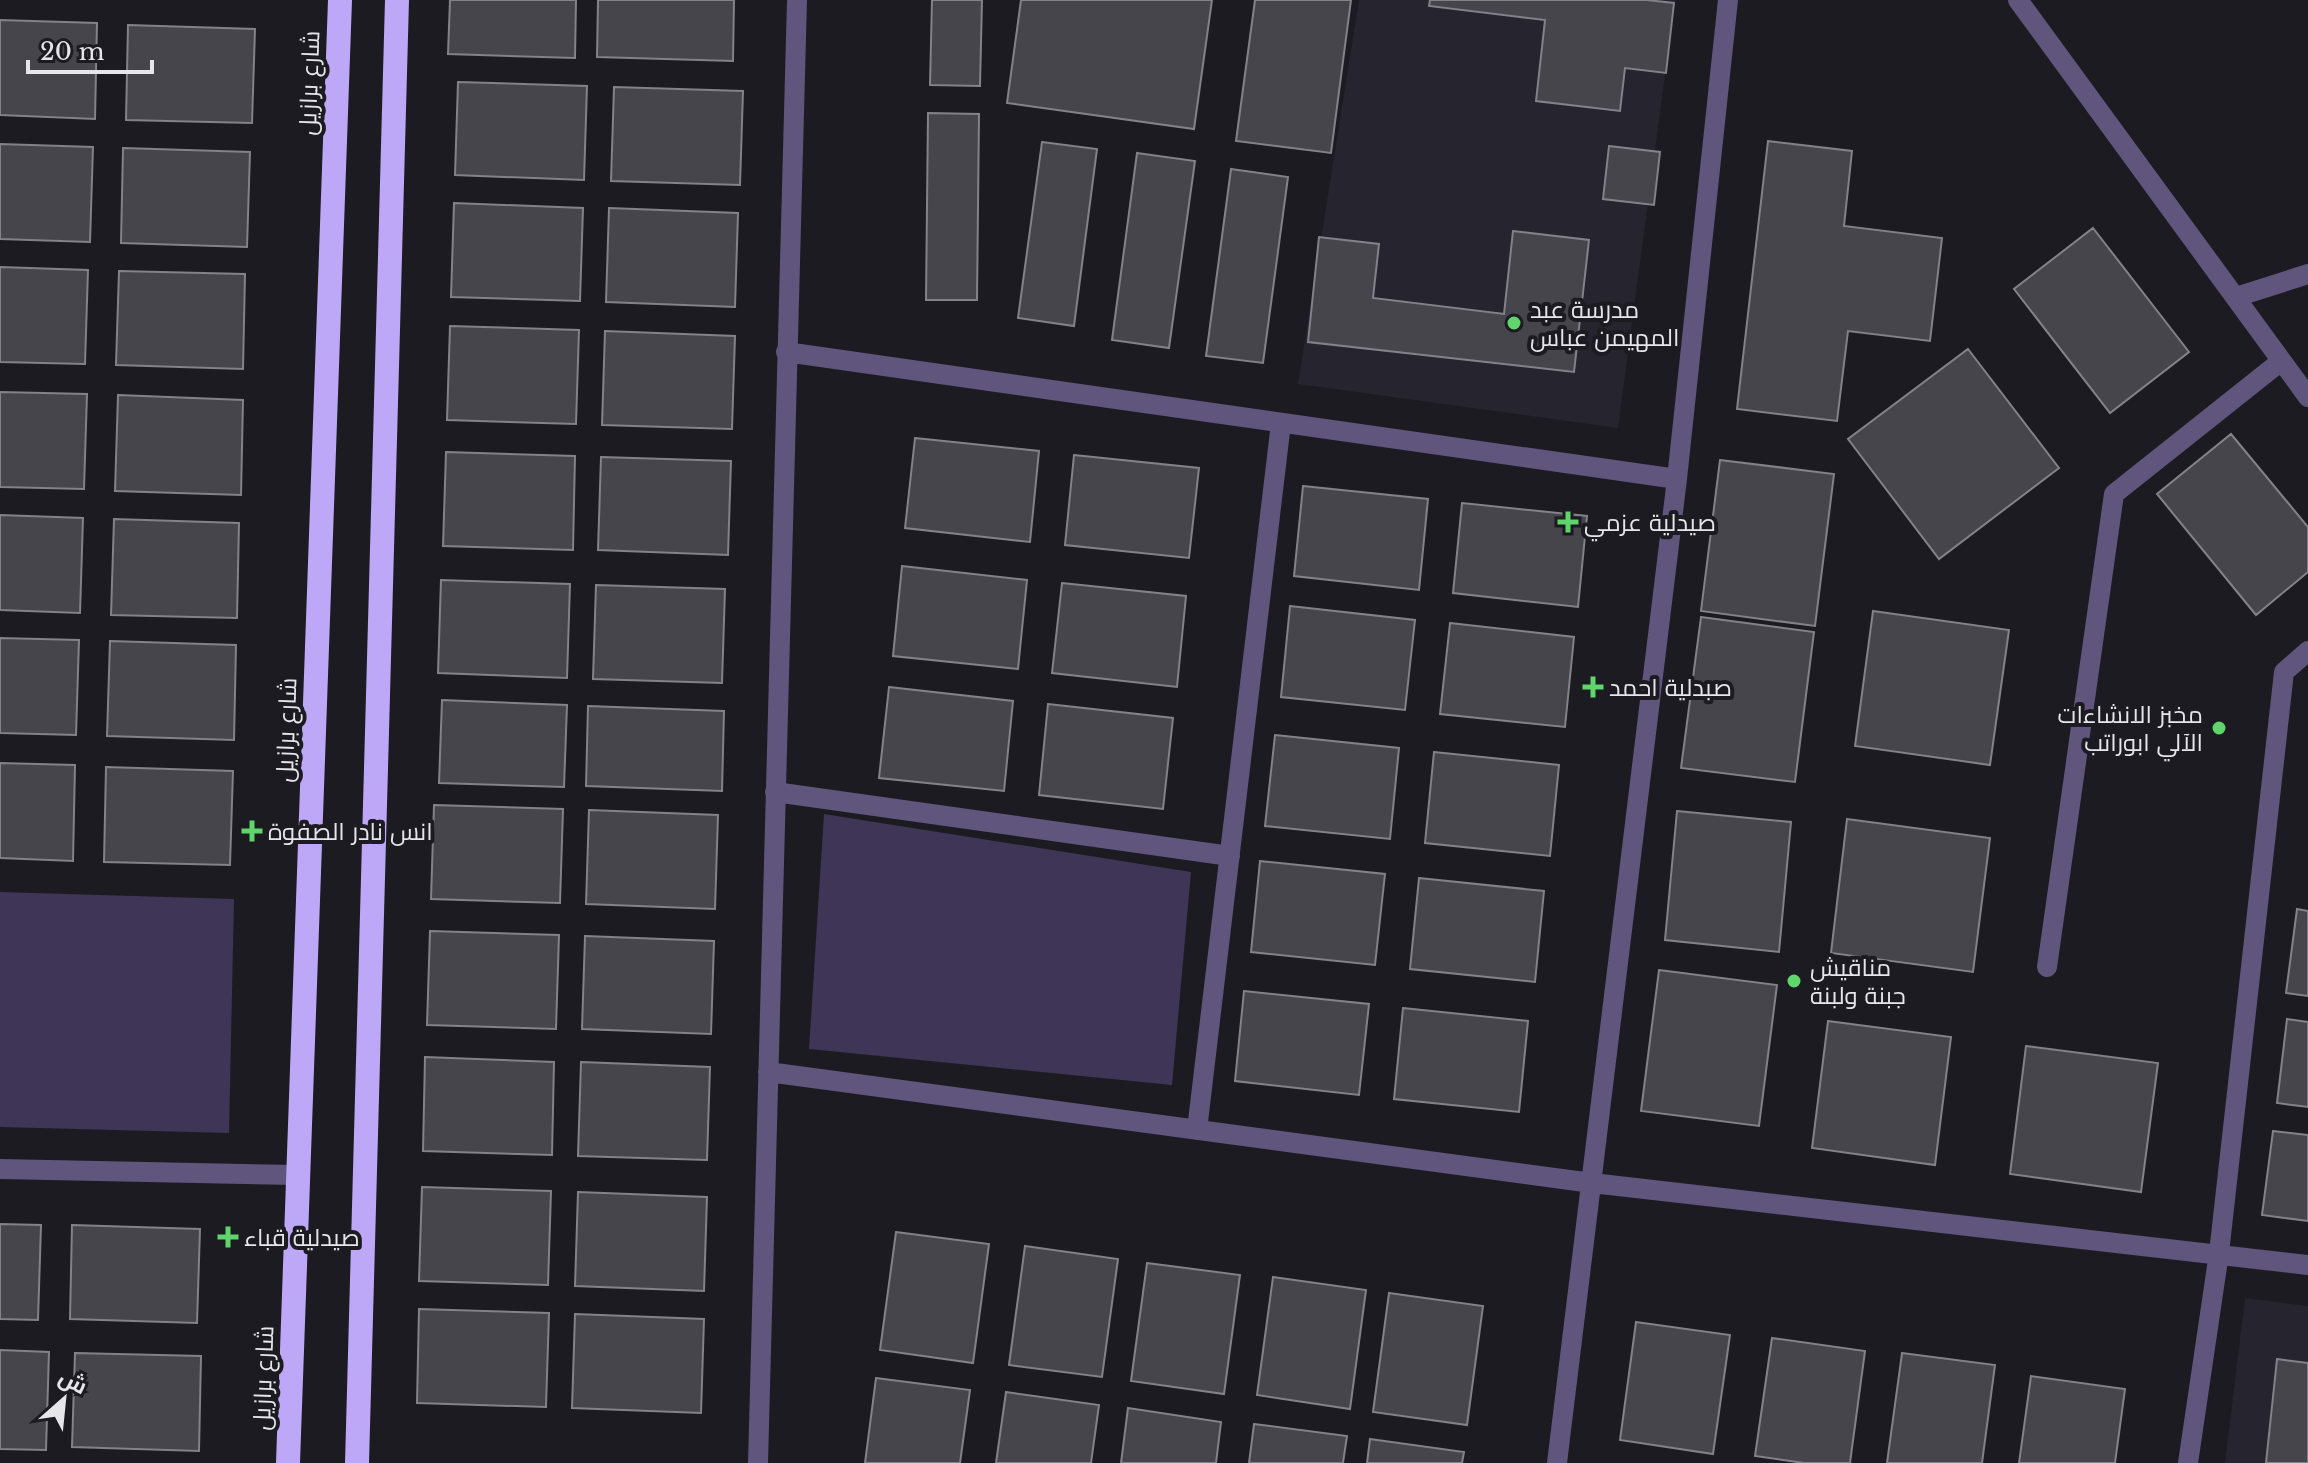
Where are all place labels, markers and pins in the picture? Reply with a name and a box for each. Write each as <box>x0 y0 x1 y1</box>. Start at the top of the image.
place label: مدرسة عبد المهيمن عباس <box>1530 295 1679 352</box>
marker: مدرسة عبد المهيمن عباس <box>1505 314 1523 332</box>
place label: صيدلية عزمي <box>1584 508 1716 542</box>
marker: صيدلية عزمي <box>1559 513 1577 531</box>
place label: صبدلية احمد <box>1609 673 1732 702</box>
marker: صبدلية احمد <box>1584 678 1602 696</box>
place label: مخبز الانشاءات الآلي ابوراتب <box>2057 700 2203 762</box>
marker: مخبز الانشاءات الآلي ابوراتب <box>2210 719 2228 737</box>
place label: انس نادر الصفوة <box>268 817 433 846</box>
marker: انس نادر الصفوة <box>243 822 261 840</box>
place label: مناقيش جبنة ولبنة <box>1810 953 1906 1010</box>
marker: مناقيش جبنة ولبنة <box>1785 972 1803 990</box>
place label: صيدلية قباء <box>244 1223 360 1252</box>
marker: صيدلية قباء <box>219 1228 237 1246</box>

